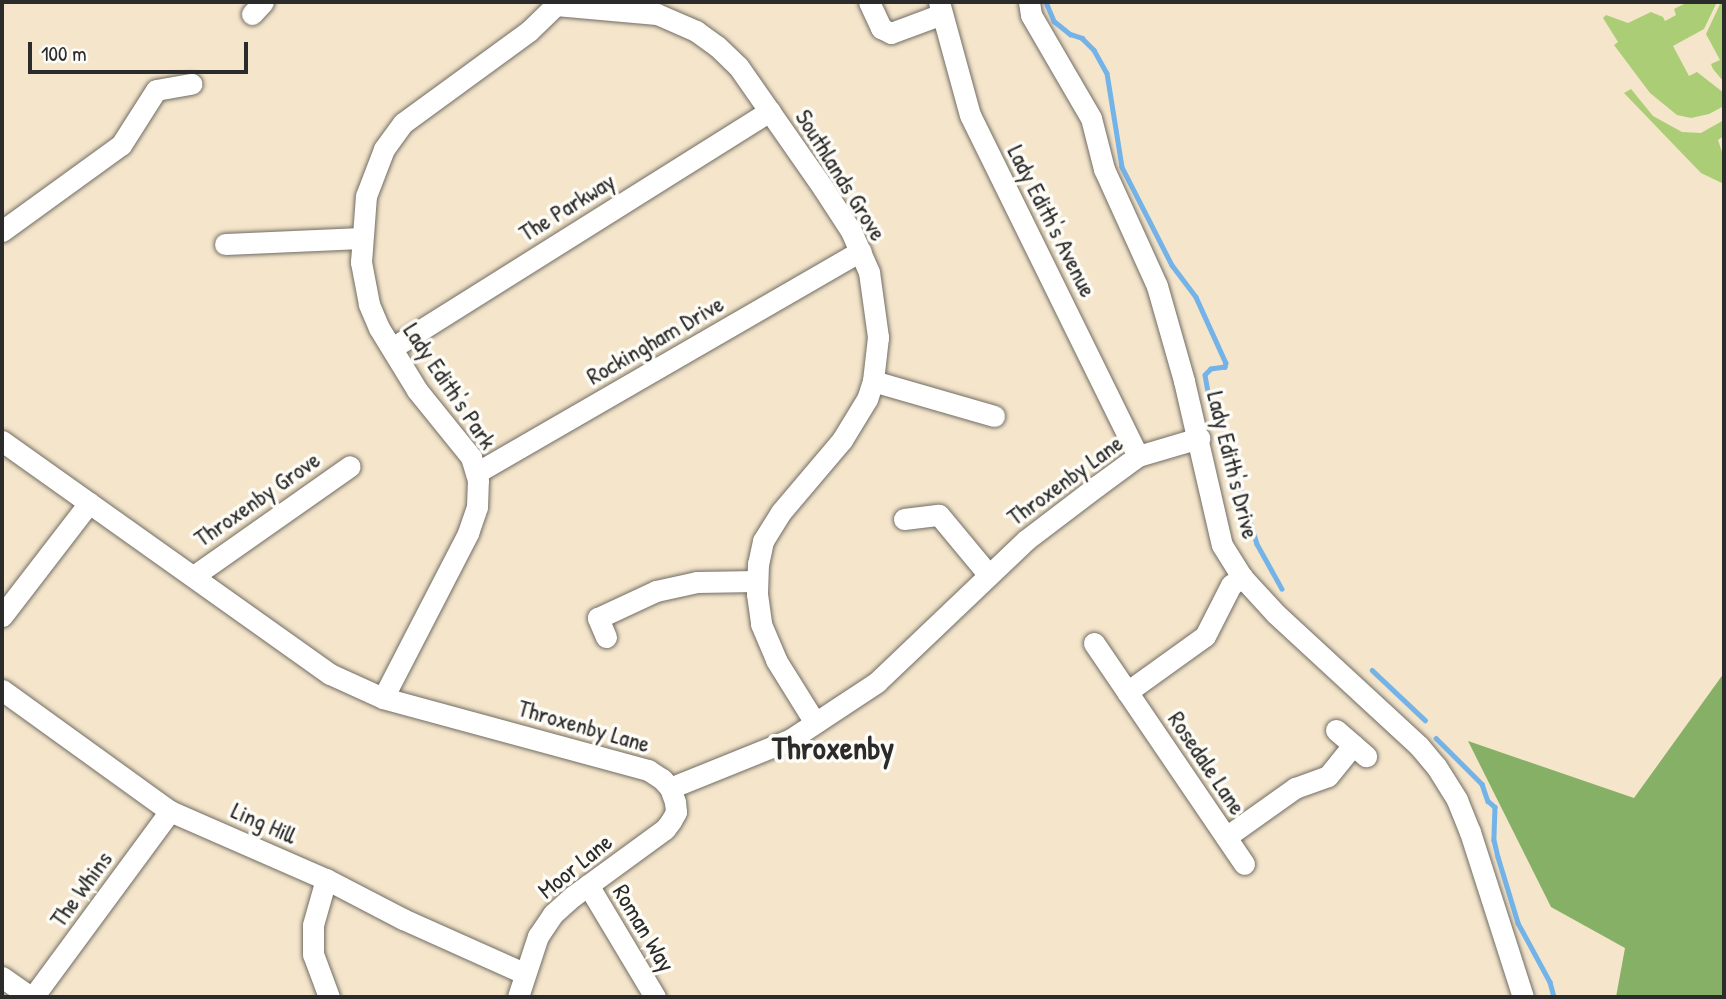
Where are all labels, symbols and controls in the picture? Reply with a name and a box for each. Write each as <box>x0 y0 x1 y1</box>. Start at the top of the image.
scale bar <box>32 28 252 72</box>
text: 100 m <box>41 39 87 68</box>
street label: Southlands Grove <box>789 104 893 246</box>
street label: Lady Edith's Avenue <box>1001 140 1103 302</box>
street label: The Parkway <box>514 166 620 248</box>
street label: Rockingham Drive <box>581 289 729 391</box>
street label: Lady Edith's Park <box>397 317 503 455</box>
street label: Lady Edith's Drive <box>1201 388 1265 542</box>
street label: Throxenby Lane <box>1002 428 1128 532</box>
street label: Throxenby Grove <box>189 445 325 553</box>
street label: Throxenby Lane <box>515 693 653 759</box>
street label: Rosedale Lane <box>1162 706 1252 820</box>
district label: Throxenby <box>772 729 894 767</box>
street label: Ling Hill <box>227 796 301 850</box>
street label: Moor Lane <box>532 827 618 905</box>
street label: The Whins <box>44 845 118 933</box>
street label: Roman Way <box>607 879 681 977</box>

